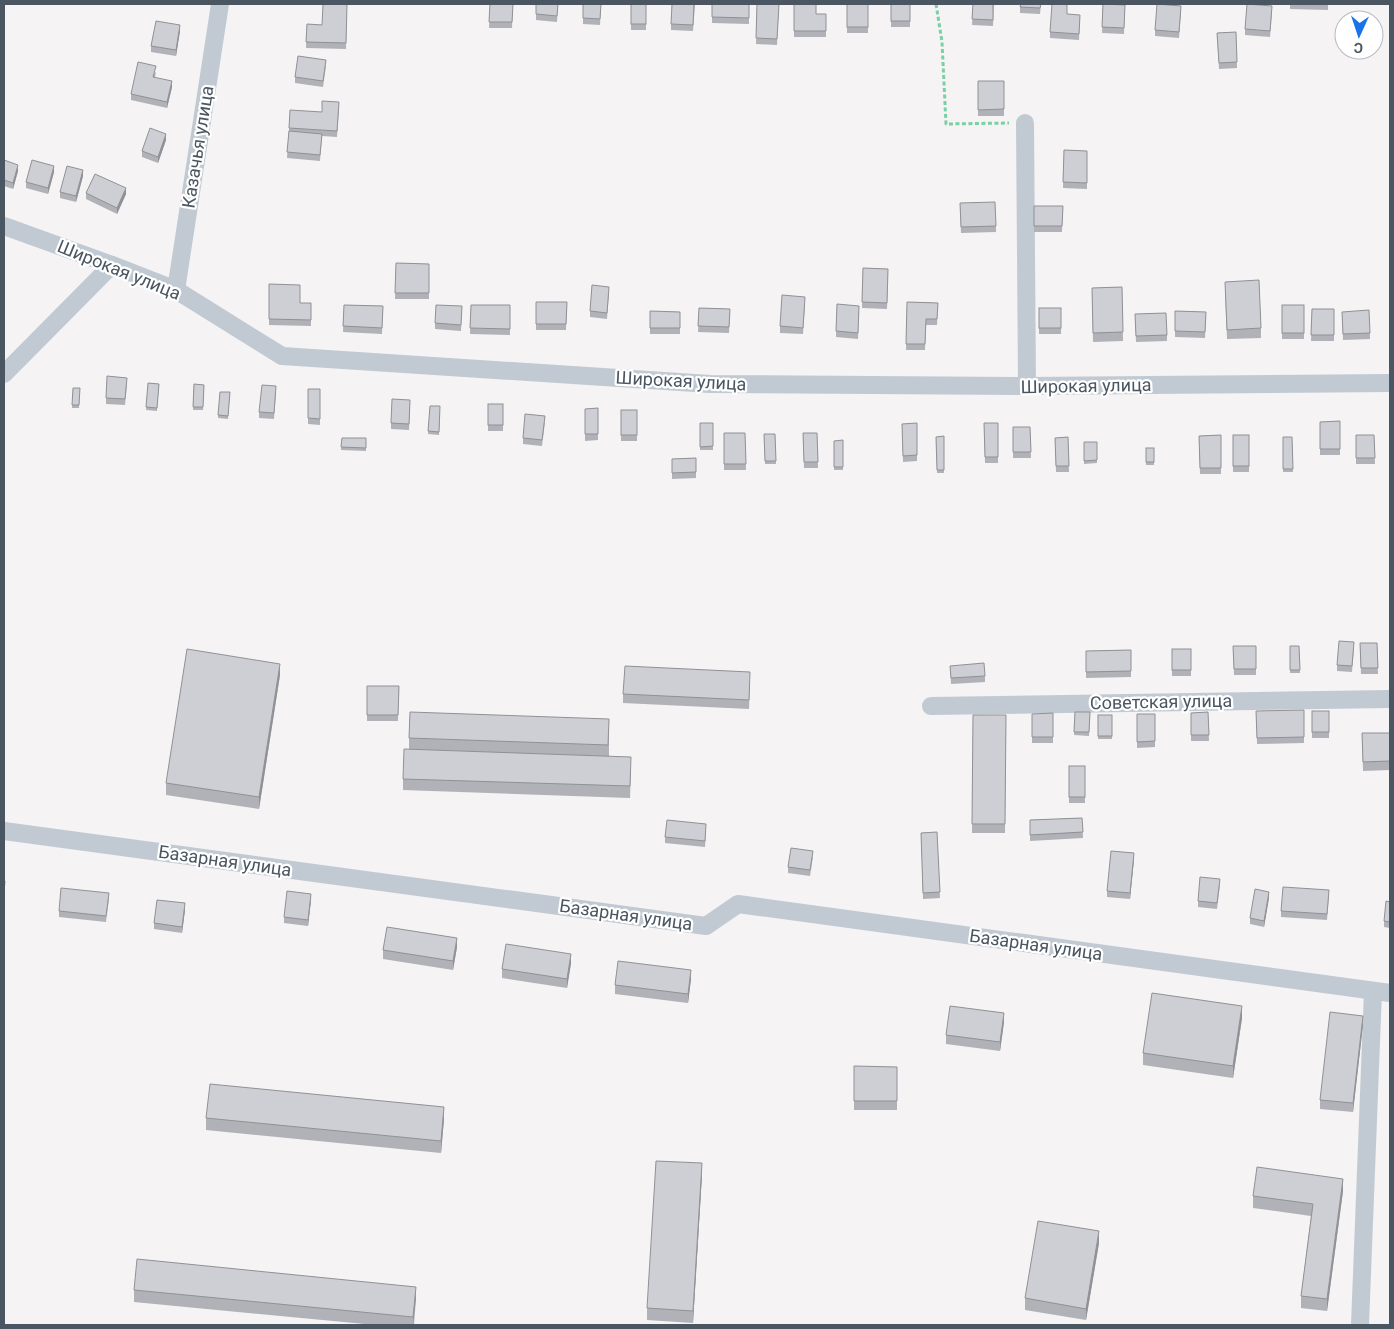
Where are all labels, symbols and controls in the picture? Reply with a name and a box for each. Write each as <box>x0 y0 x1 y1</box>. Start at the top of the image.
north arrow <box>1334 10 1384 60</box>
text: С <box>1353 40 1363 56</box>
street label: Казачья улица <box>177 84 218 210</box>
street label: Широкая улица <box>55 235 184 304</box>
street label: Широкая улица <box>615 367 747 394</box>
street label: Широкая улица <box>1020 374 1152 397</box>
street label: Советская улица <box>1090 690 1232 713</box>
street label: Базарная улица <box>157 841 293 880</box>
street label: Базарная улица <box>558 895 694 934</box>
street label: Базарная улица <box>968 925 1104 964</box>

